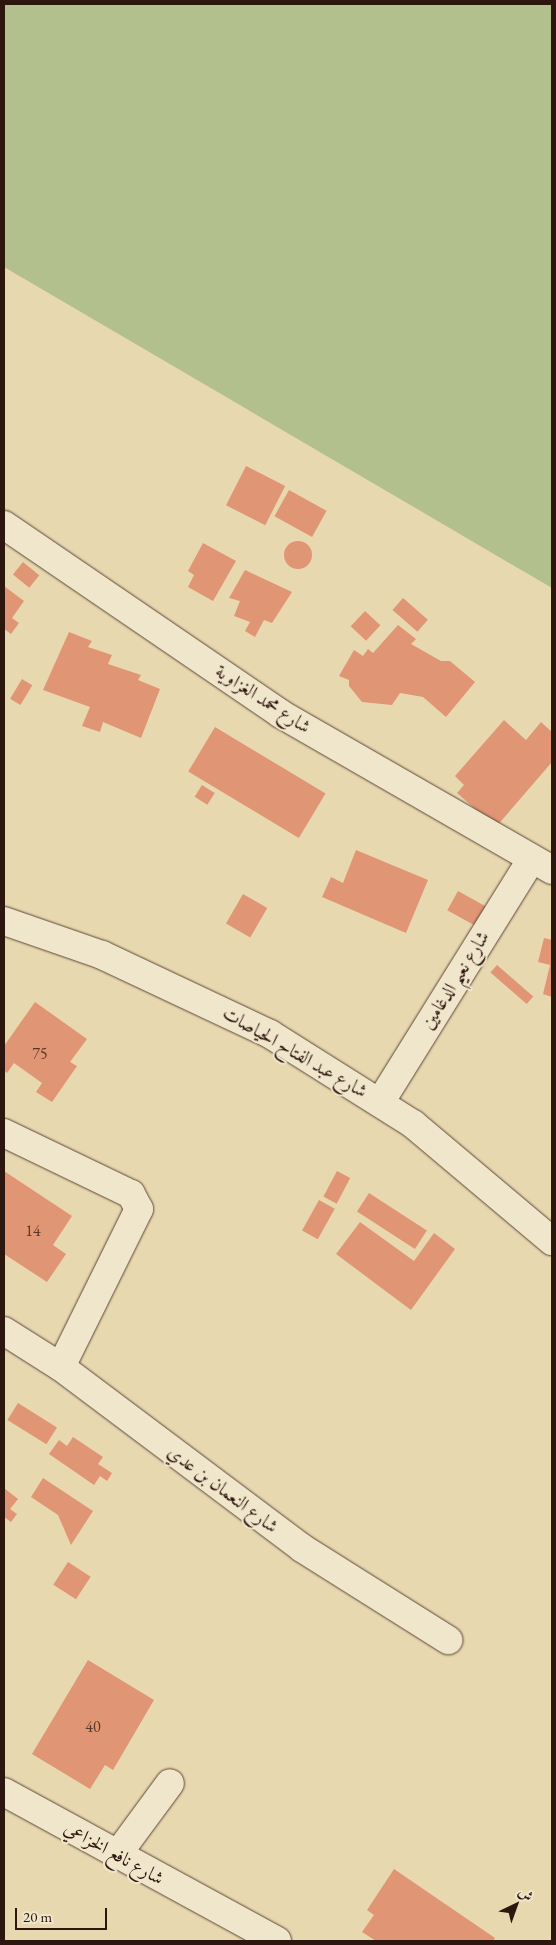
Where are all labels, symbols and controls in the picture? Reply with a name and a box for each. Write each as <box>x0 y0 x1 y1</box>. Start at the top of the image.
street label: شارع محمد الغزاوية <box>211 660 315 738</box>
street label: شارع نعيم الدغامين <box>416 927 494 1033</box>
street label: شارع عبد الفتاح الحياصات <box>218 1001 372 1103</box>
house number: 75 <box>32 1044 48 1064</box>
house number: 14 <box>25 1221 41 1241</box>
street label: شارع النعمان بن عدي <box>163 1440 283 1538</box>
house number: 40 <box>85 1717 101 1737</box>
street label: شارع نافع الخزاعي <box>60 1816 168 1890</box>
north arrow <box>491 1880 541 1930</box>
text: ش <box>515 1883 537 1905</box>
scale bar <box>18 1898 110 1930</box>
text: 20 m <box>23 1907 52 1926</box>

